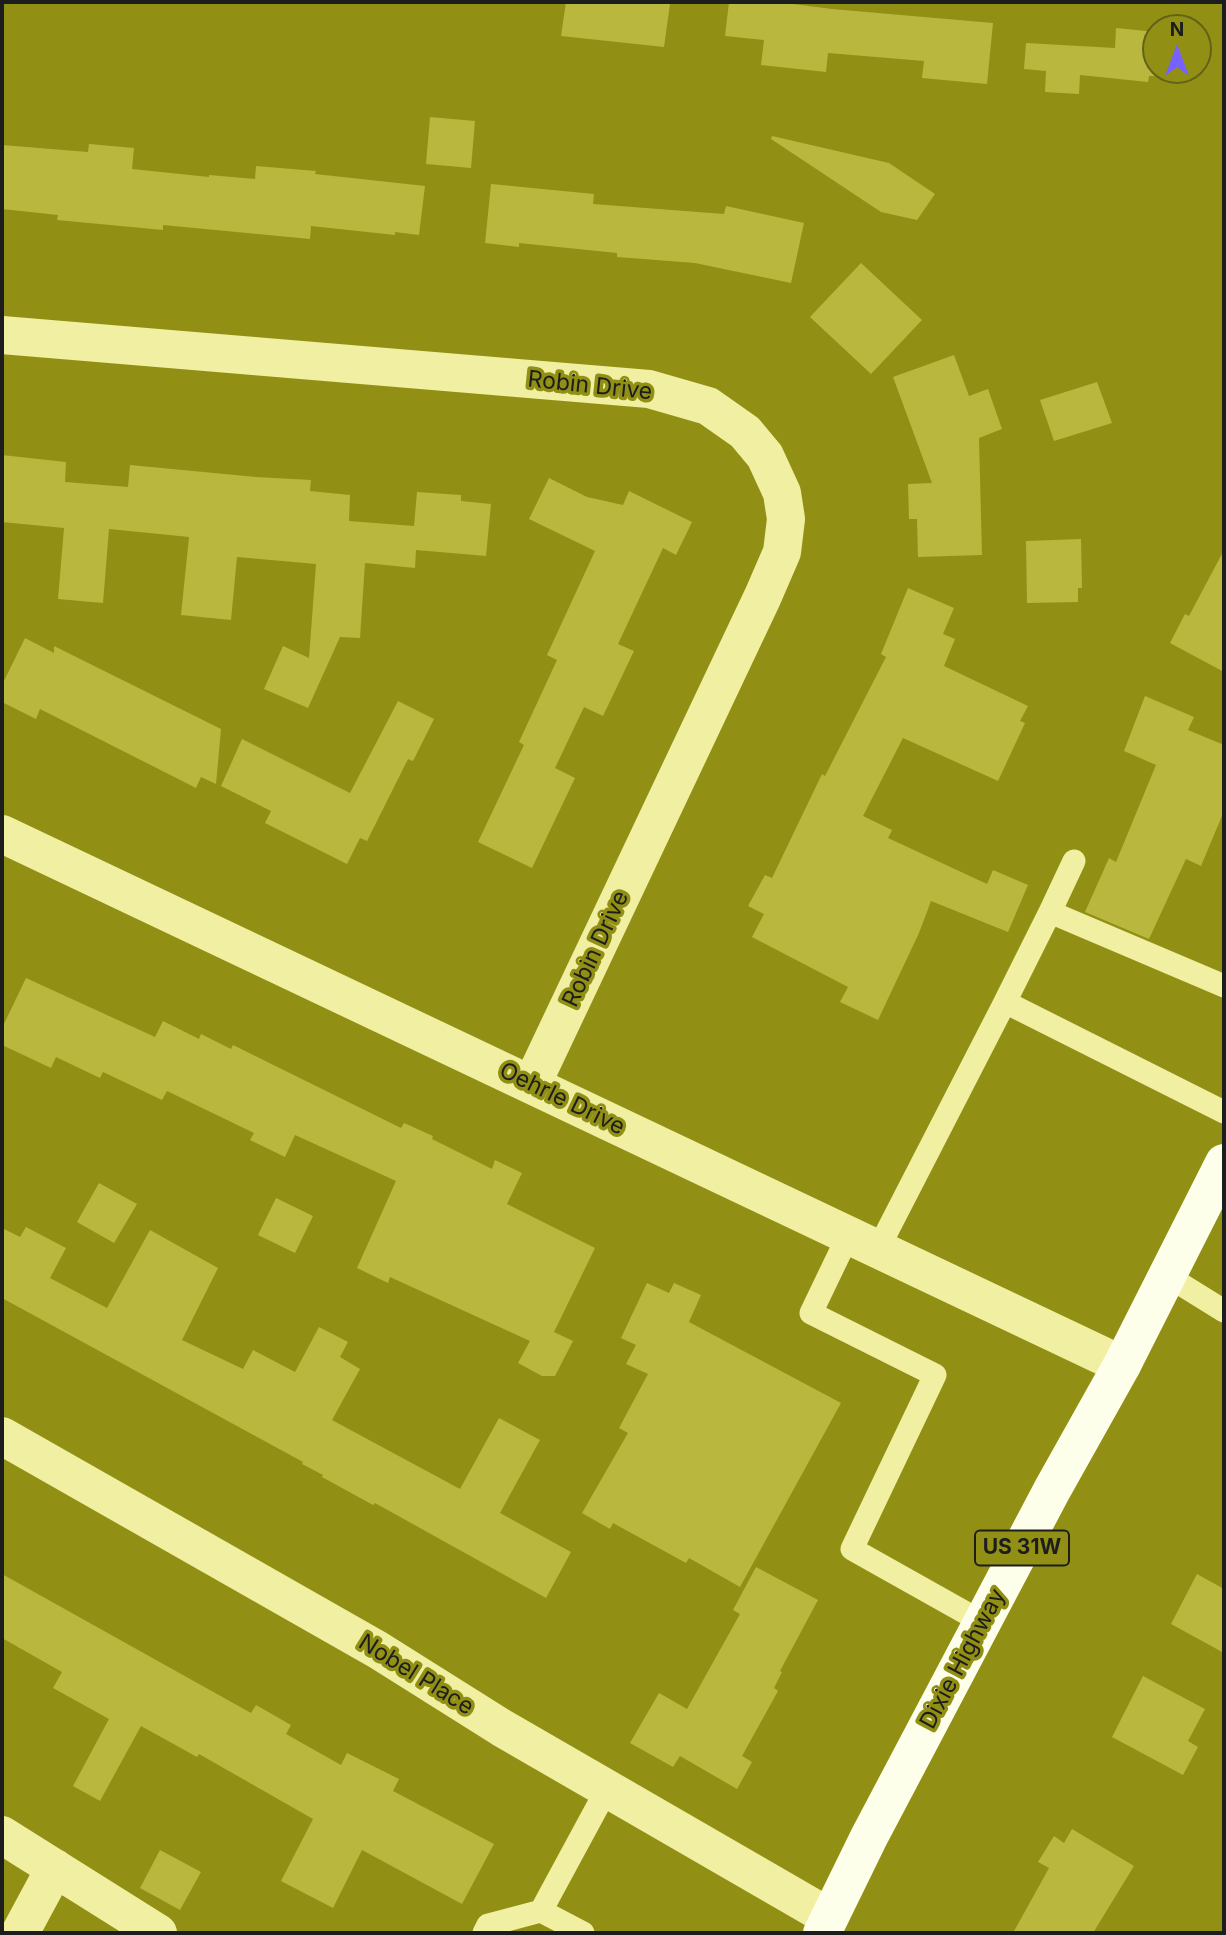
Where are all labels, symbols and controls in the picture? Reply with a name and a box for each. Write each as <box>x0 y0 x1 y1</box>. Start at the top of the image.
north arrow <box>1142 14 1212 84</box>
text: N <box>1170 18 1184 41</box>
street label: Robin Drive <box>526 366 654 406</box>
street label: Robin Drive <box>557 887 635 1011</box>
street label: Oehrle Drive <box>495 1057 629 1141</box>
road number: US 31W <box>975 1530 1069 1566</box>
street label: Dixie Highway <box>914 1584 1012 1734</box>
street label: Nobel Place <box>353 1629 479 1721</box>

